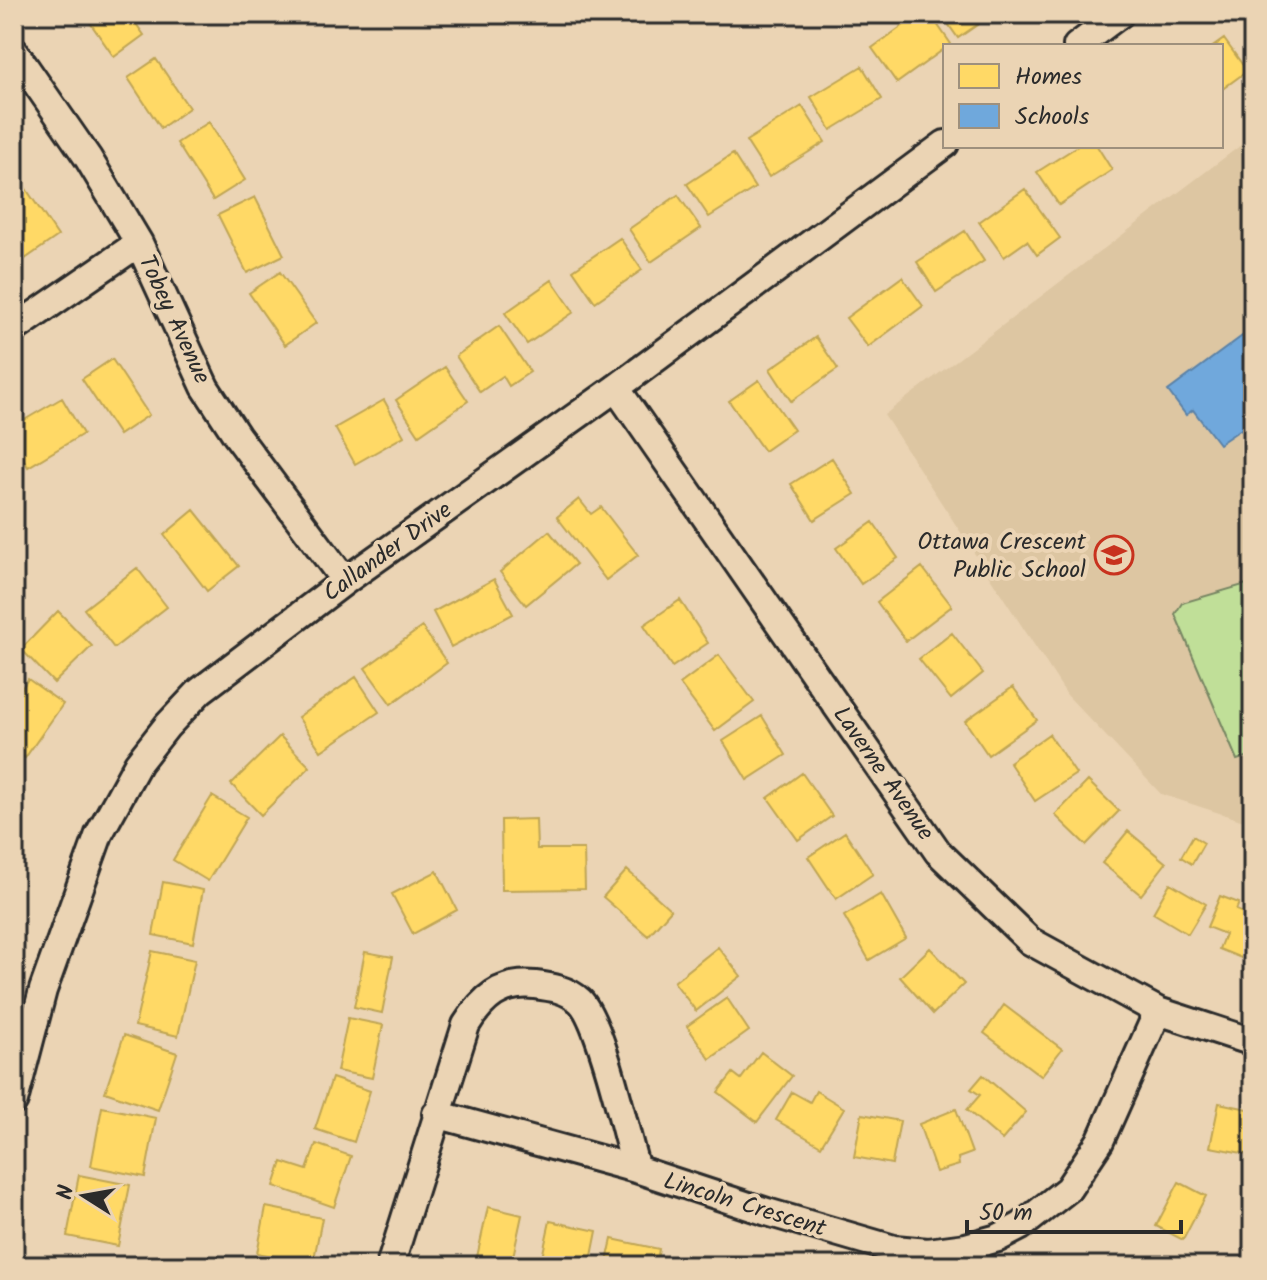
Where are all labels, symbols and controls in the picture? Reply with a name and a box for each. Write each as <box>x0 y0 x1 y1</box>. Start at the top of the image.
legend <box>943 44 1223 148</box>
text: Homes <box>1015 58 1082 97</box>
text: Schools <box>1015 98 1089 137</box>
street label: Tobey Avenue <box>127 249 221 391</box>
street label: Callander Drive <box>315 492 461 613</box>
place label: Ottawa Crescent Public School <box>918 523 1087 590</box>
school or university icon: Ottawa Crescent Public School <box>1093 534 1135 576</box>
street label: Laverne Avenue <box>822 698 944 850</box>
north arrow <box>44 1156 124 1236</box>
street label: Lincoln Crescent <box>658 1162 831 1249</box>
text: N <box>48 1182 85 1203</box>
scale bar <box>967 1184 1181 1234</box>
text: 50 m <box>979 1194 1033 1233</box>

